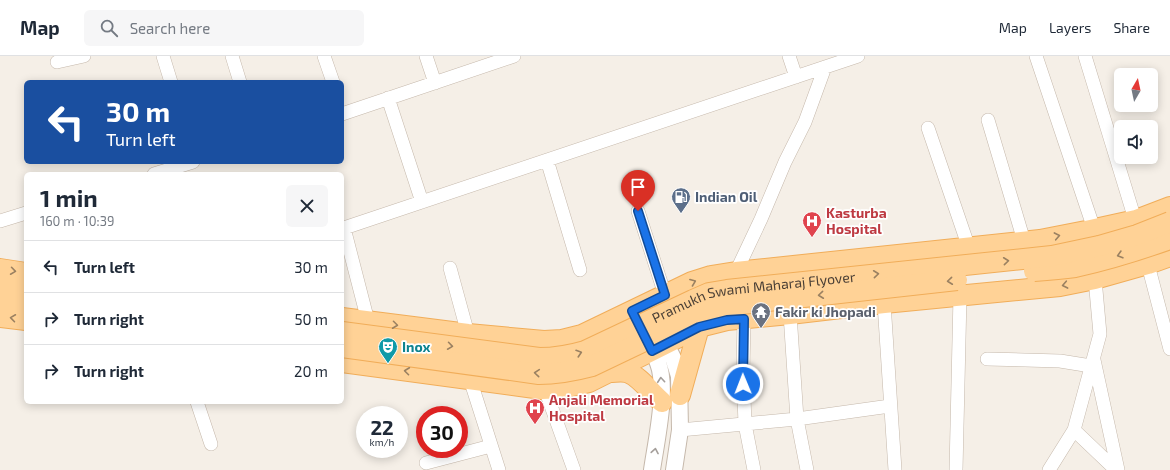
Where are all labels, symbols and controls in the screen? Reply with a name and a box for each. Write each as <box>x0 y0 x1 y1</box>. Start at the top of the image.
search box <box>84 10 364 46</box>
text: Map <box>20 16 60 39</box>
icon: search <box>98 17 120 39</box>
text: Search here <box>130 19 210 37</box>
text: Map <box>999 19 1027 36</box>
text: Layers <box>1049 19 1091 36</box>
text: Share <box>1113 19 1150 36</box>
north arrow <box>1114 68 1158 112</box>
map controls <box>1114 68 1158 164</box>
text: 30 m <box>106 94 170 128</box>
icon: left <box>40 96 92 148</box>
button: sound <box>1114 120 1158 164</box>
text: Turn left <box>106 128 176 150</box>
pin <box>621 170 655 211</box>
icon: arrive <box>627 176 649 198</box>
text: 1 min <box>40 183 98 212</box>
button: close <box>286 185 328 227</box>
fuel station icon: Indian Oil <box>670 186 692 214</box>
place label: Indian Oil <box>695 188 758 205</box>
place label: Kasturba Hospital <box>826 204 887 237</box>
hospital icon: Kasturba Hospital <box>801 210 823 238</box>
text: 160 m · 10:39 <box>40 213 114 229</box>
one-way arrow <box>1054 233 1061 241</box>
one-way arrow <box>1116 251 1123 259</box>
icon: left <box>40 256 62 278</box>
one-way arrow <box>1003 256 1009 265</box>
text: Turn left <box>74 258 135 276</box>
text: 30 m <box>294 258 328 276</box>
one-way arrow <box>10 266 16 275</box>
street label: Pramukh Swami Maharaj Flyover <box>649 268 856 326</box>
one-way arrow <box>873 270 879 279</box>
one-way arrow <box>947 276 953 285</box>
one-way arrow <box>689 278 696 286</box>
one-way arrow <box>1062 280 1068 289</box>
one-way arrow <box>818 290 824 299</box>
temple icon: Fakir ki Jhopadi <box>750 301 772 329</box>
place label: Fakir ki Jhopadi <box>775 303 876 320</box>
icon: right <box>40 308 62 330</box>
text: Turn right <box>74 310 144 328</box>
text: 50 m <box>294 310 328 328</box>
one-way arrow <box>10 314 16 323</box>
one-way arrow <box>391 320 398 329</box>
theatre icon: Inox <box>377 336 399 364</box>
place label: Inox <box>402 338 431 355</box>
one-way arrow <box>447 341 453 350</box>
one-way arrow <box>575 349 582 358</box>
icon: right <box>40 360 62 382</box>
text: Turn right <box>74 362 144 380</box>
text: 20 m <box>294 362 328 380</box>
position arrow <box>722 363 764 405</box>
one-way arrow <box>404 367 410 376</box>
one-way arrow <box>534 369 540 378</box>
one-way arrow <box>657 377 666 383</box>
place label: Anjali Memorial Hospital <box>549 391 654 424</box>
hospital icon: Anjali Memorial Hospital <box>524 397 546 425</box>
speed limit sign: 30 <box>416 406 468 458</box>
text: 22 <box>370 415 394 439</box>
text: km/h <box>370 436 394 448</box>
one-way arrow <box>650 448 659 455</box>

